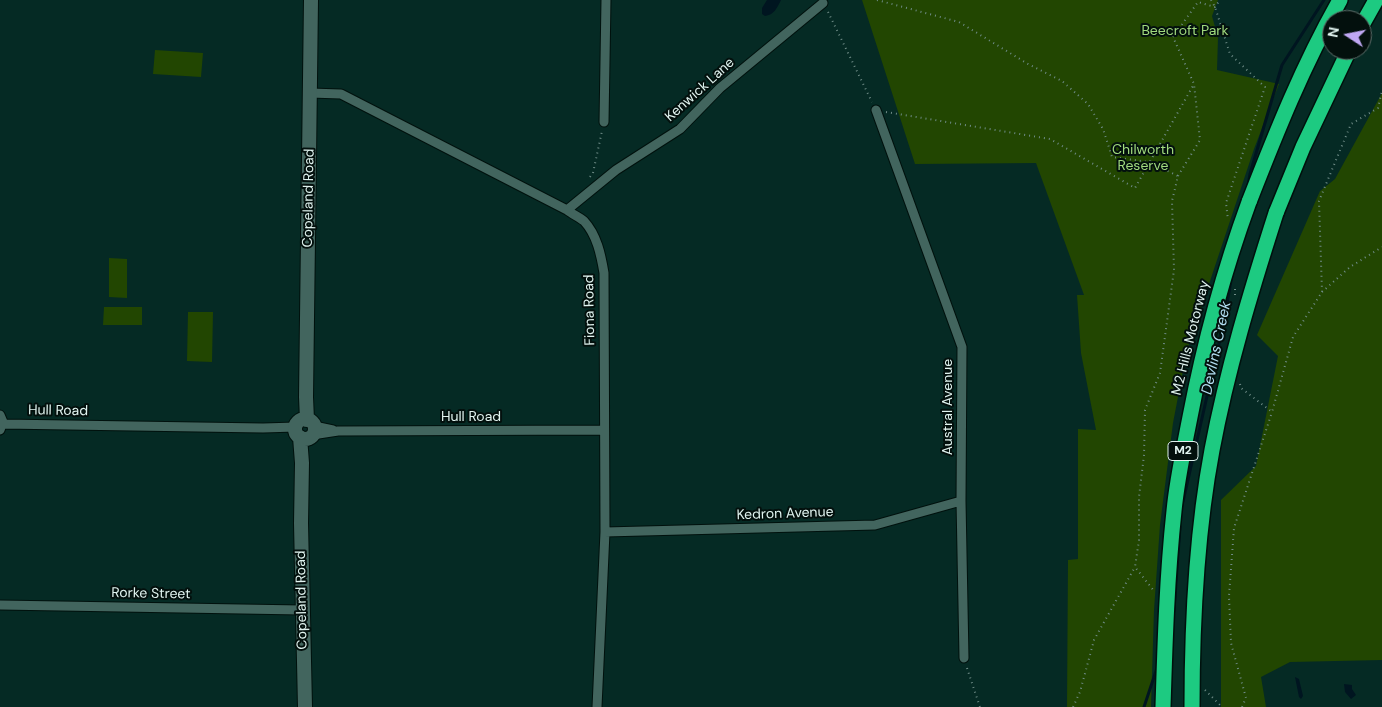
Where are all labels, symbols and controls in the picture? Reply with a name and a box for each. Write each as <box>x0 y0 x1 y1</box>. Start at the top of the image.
north arrow <box>1322 10 1372 60</box>
park label: Beecroft Park <box>1141 23 1229 39</box>
text: N <box>1323 26 1343 39</box>
street label: Kenwick Lane <box>662 54 738 126</box>
park label: Chilworth Reserve <box>1112 142 1174 174</box>
street label: Copeland Road <box>300 148 318 248</box>
street label: Fiona Road <box>581 274 599 346</box>
street label: M2 Hills Motorway <box>1169 279 1213 397</box>
water label: Devlins Creek <box>1198 300 1236 396</box>
street label: Austral Avenue <box>940 359 956 455</box>
street label: Hull Road <box>28 402 88 420</box>
street label: Hull Road <box>441 409 501 425</box>
road number: M2 <box>1168 442 1198 461</box>
street label: Kedron Avenue <box>736 504 834 524</box>
street label: Copeland Road <box>293 550 311 650</box>
street label: Rorke Street <box>111 585 191 603</box>

